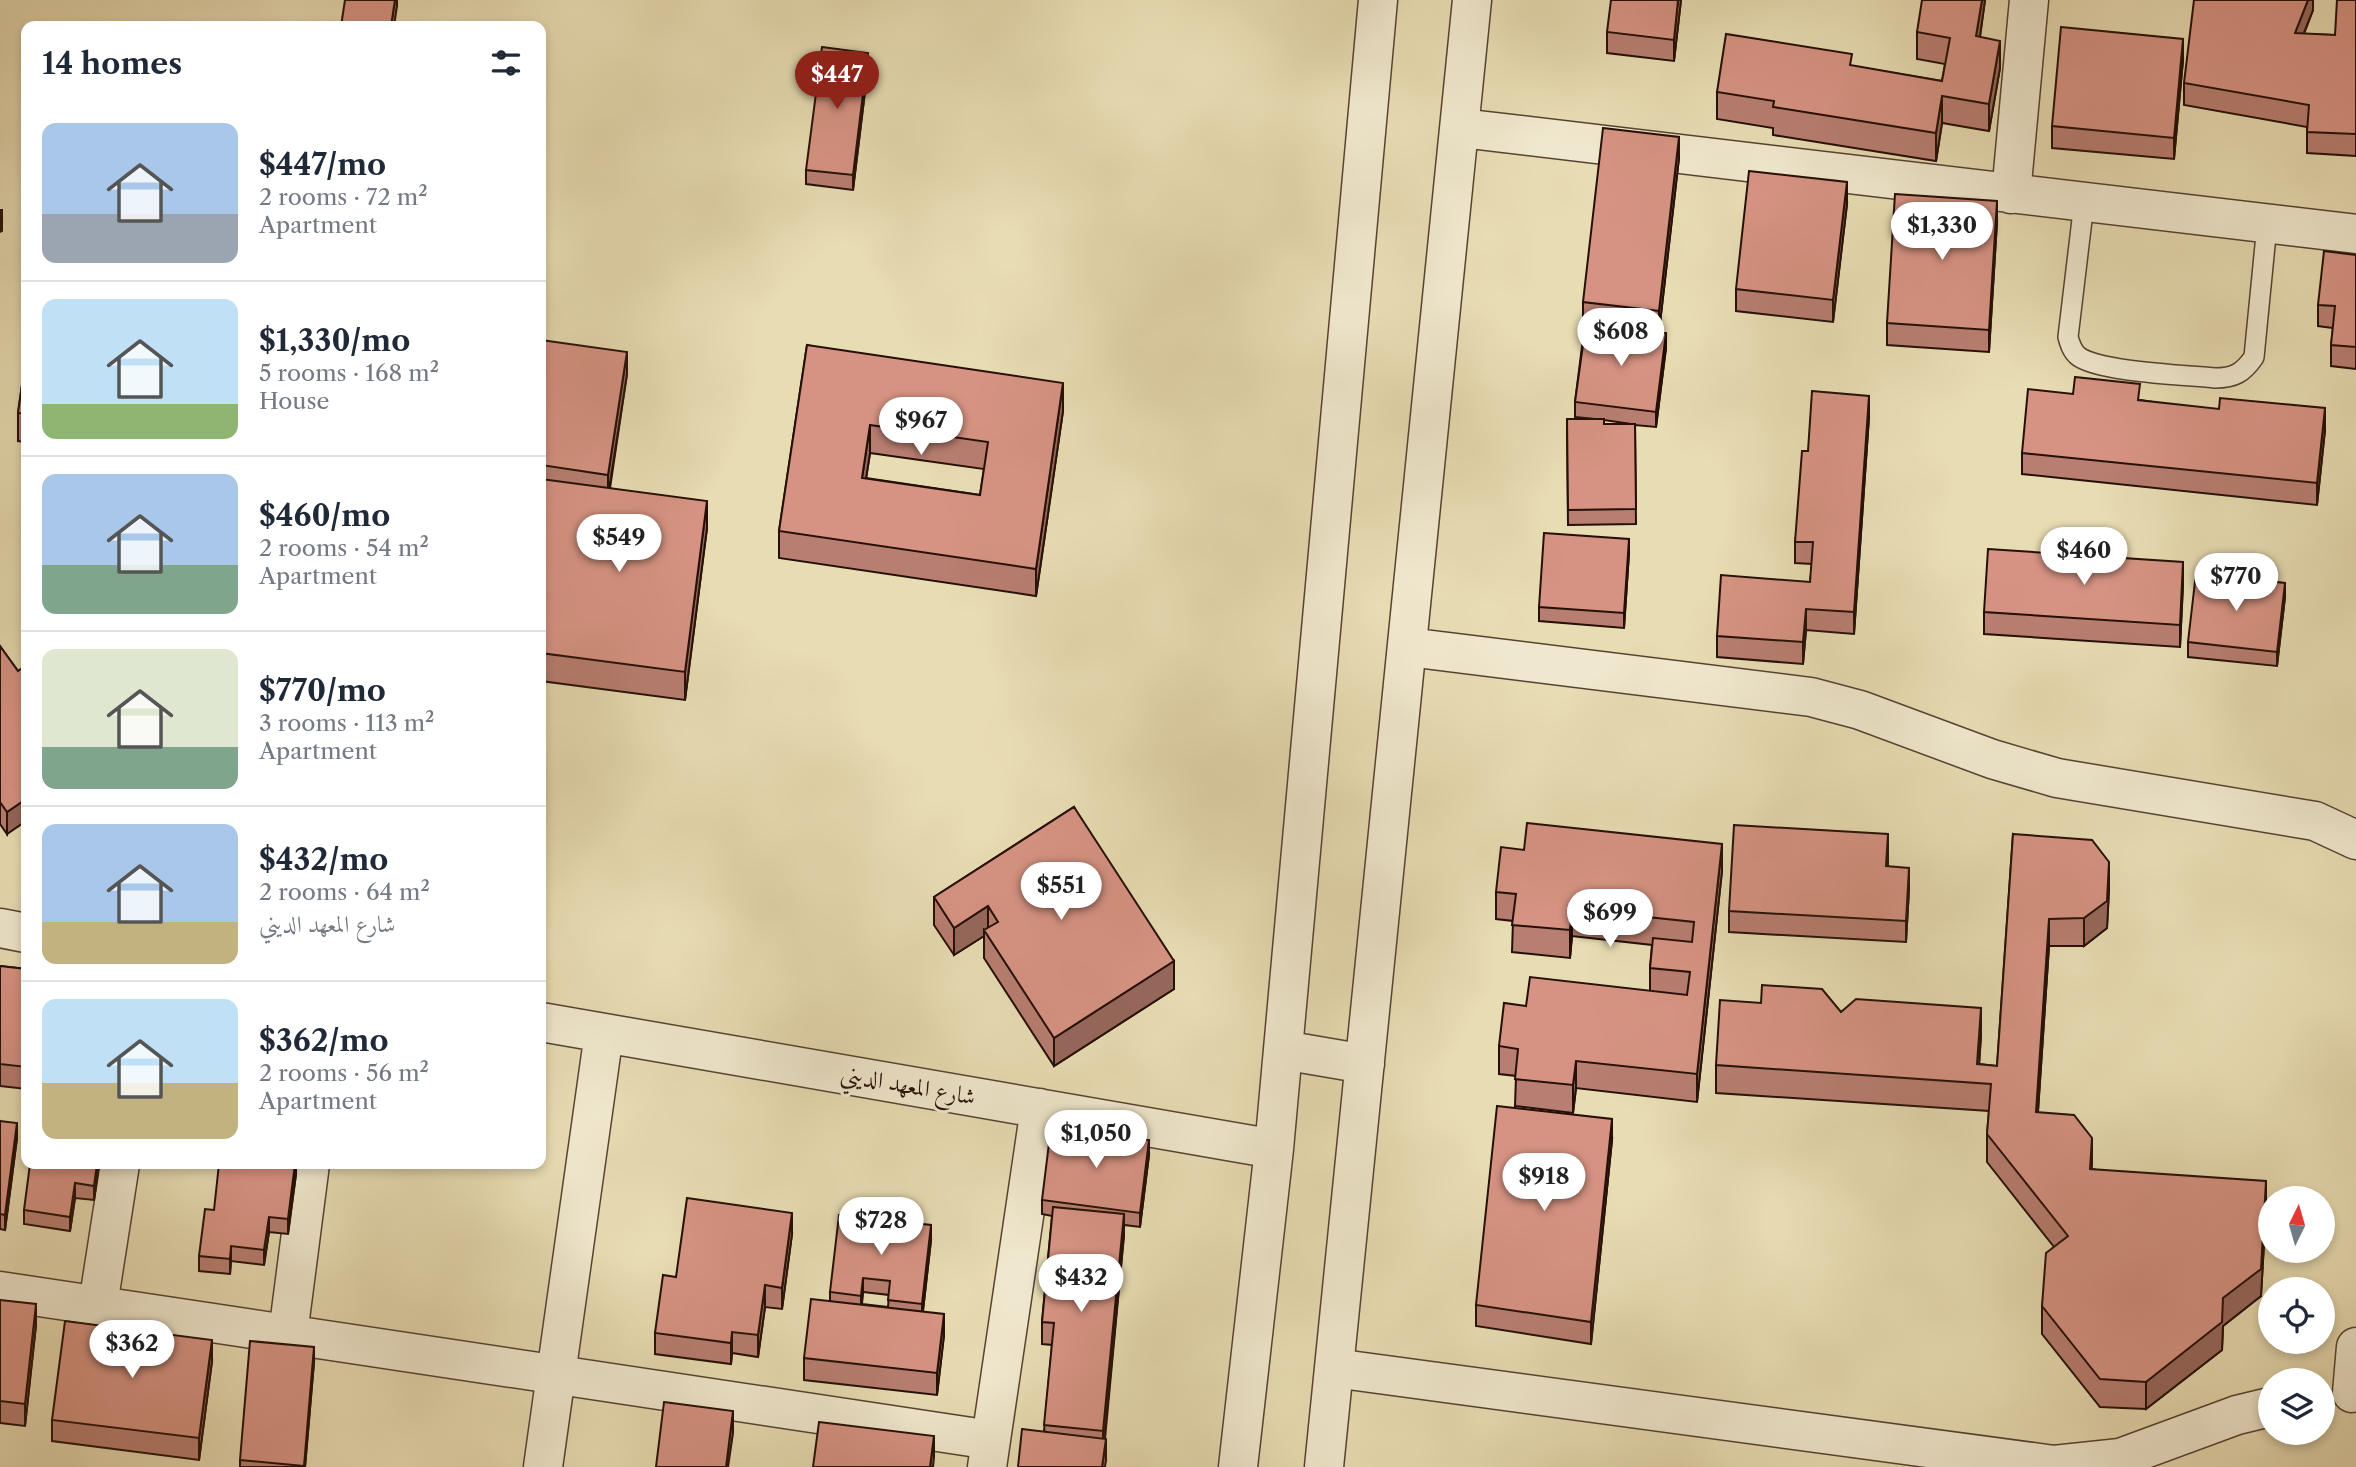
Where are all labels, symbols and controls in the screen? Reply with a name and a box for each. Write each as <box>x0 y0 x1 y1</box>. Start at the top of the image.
icon: filters <box>487 44 525 82</box>
text: 14 homes <box>42 45 182 82</box>
pin: $447 <box>796 52 878 111</box>
text: $447 <box>811 60 863 88</box>
text: $447/mo <box>259 146 386 183</box>
icon: home <box>98 151 182 235</box>
text: 2 rooms · 72 m² <box>259 183 428 211</box>
pin: $1,330 <box>1885 202 1999 262</box>
text: Apartment <box>259 211 377 239</box>
text: $1,330 <box>1907 211 1977 239</box>
pin: $608 <box>1580 308 1662 368</box>
text: $608 <box>1593 317 1649 345</box>
text: $1,330/mo <box>259 322 410 359</box>
icon: home <box>98 327 182 411</box>
text: 5 rooms · 168 m² <box>259 359 439 387</box>
text: House <box>259 387 329 415</box>
pin: $967 <box>880 398 962 457</box>
text: $967 <box>895 406 947 434</box>
text: $460/mo <box>259 497 390 534</box>
icon: home <box>98 502 182 586</box>
pin: $549 <box>578 514 660 574</box>
text: $549 <box>593 523 645 551</box>
pin: $460 <box>2043 528 2125 587</box>
text: 2 rooms · 54 m² <box>259 534 429 562</box>
text: $460 <box>2057 536 2111 564</box>
pin: $770 <box>2195 554 2277 613</box>
text: Apartment <box>259 562 377 590</box>
text: $770 <box>2210 562 2262 590</box>
text: $770/mo <box>259 672 386 709</box>
icon: home <box>98 677 182 761</box>
text: 3 rooms · 113 m² <box>259 709 435 737</box>
text: Apartment <box>259 737 377 765</box>
text: $432/mo <box>259 841 388 878</box>
icon: home <box>98 852 182 936</box>
pin: $551 <box>1020 862 1102 922</box>
text: $551 <box>1037 871 1085 899</box>
text: 2 rooms · 64 m² <box>259 878 430 906</box>
pin: $699 <box>1569 890 1651 949</box>
text: $699 <box>1583 898 1637 926</box>
text: شارع المعهد الديني <box>259 910 395 938</box>
text: $362/mo <box>259 1022 389 1059</box>
icon: home <box>98 1027 182 1111</box>
text: 2 rooms · 56 m² <box>259 1059 429 1087</box>
street label: شارع المعهد الديني <box>837 1059 978 1117</box>
text: Apartment <box>259 1087 377 1115</box>
pin: $1,050 <box>1039 1110 1153 1170</box>
text: $1,050 <box>1060 1119 1132 1147</box>
pin: $918 <box>1503 1154 1585 1213</box>
text: $918 <box>1518 1162 1570 1190</box>
north arrow <box>2258 1186 2334 1264</box>
map controls <box>2258 1186 2335 1445</box>
pin: $728 <box>840 1198 922 1257</box>
text: $728 <box>855 1206 907 1234</box>
pin: $432 <box>1040 1254 1122 1314</box>
text: $432 <box>1054 1263 1108 1291</box>
button: locate <box>2258 1277 2335 1354</box>
pin: $362 <box>91 1320 173 1380</box>
text: $362 <box>105 1329 159 1357</box>
button: layers <box>2258 1368 2335 1445</box>

